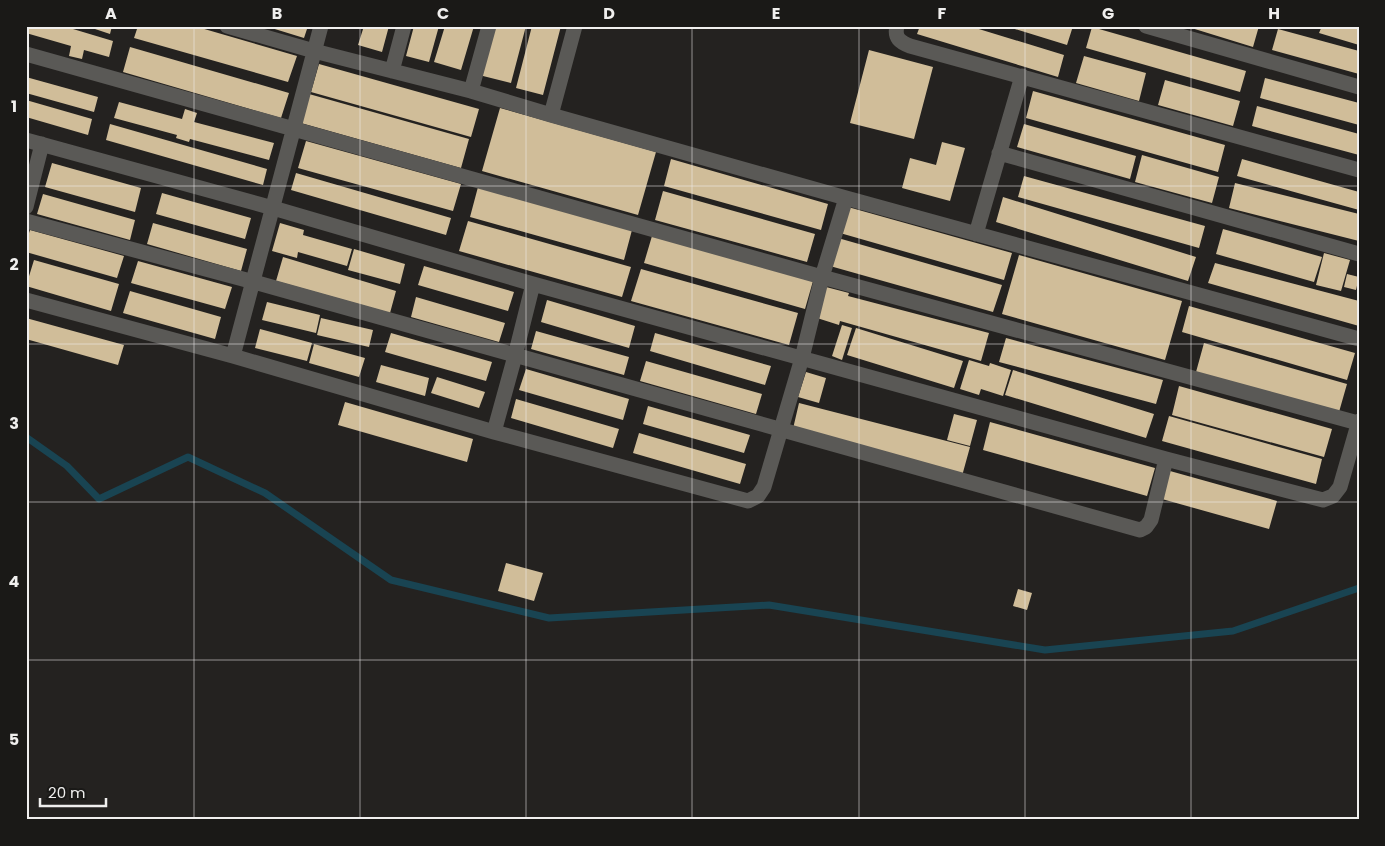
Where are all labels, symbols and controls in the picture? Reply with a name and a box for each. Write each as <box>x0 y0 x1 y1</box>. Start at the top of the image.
text: A <box>105 2 117 25</box>
text: B <box>272 2 282 25</box>
text: C <box>437 2 449 25</box>
text: D <box>603 2 615 25</box>
text: E <box>772 2 780 25</box>
text: F <box>938 2 947 25</box>
text: G <box>1102 2 1114 25</box>
text: H <box>1268 2 1280 25</box>
text: 1 <box>11 95 17 118</box>
text: 2 <box>9 253 19 276</box>
text: 3 <box>9 412 19 435</box>
text: 4 <box>9 570 20 593</box>
text: 5 <box>9 728 19 751</box>
scale bar <box>40 776 106 808</box>
text: 20 m <box>48 782 86 803</box>

